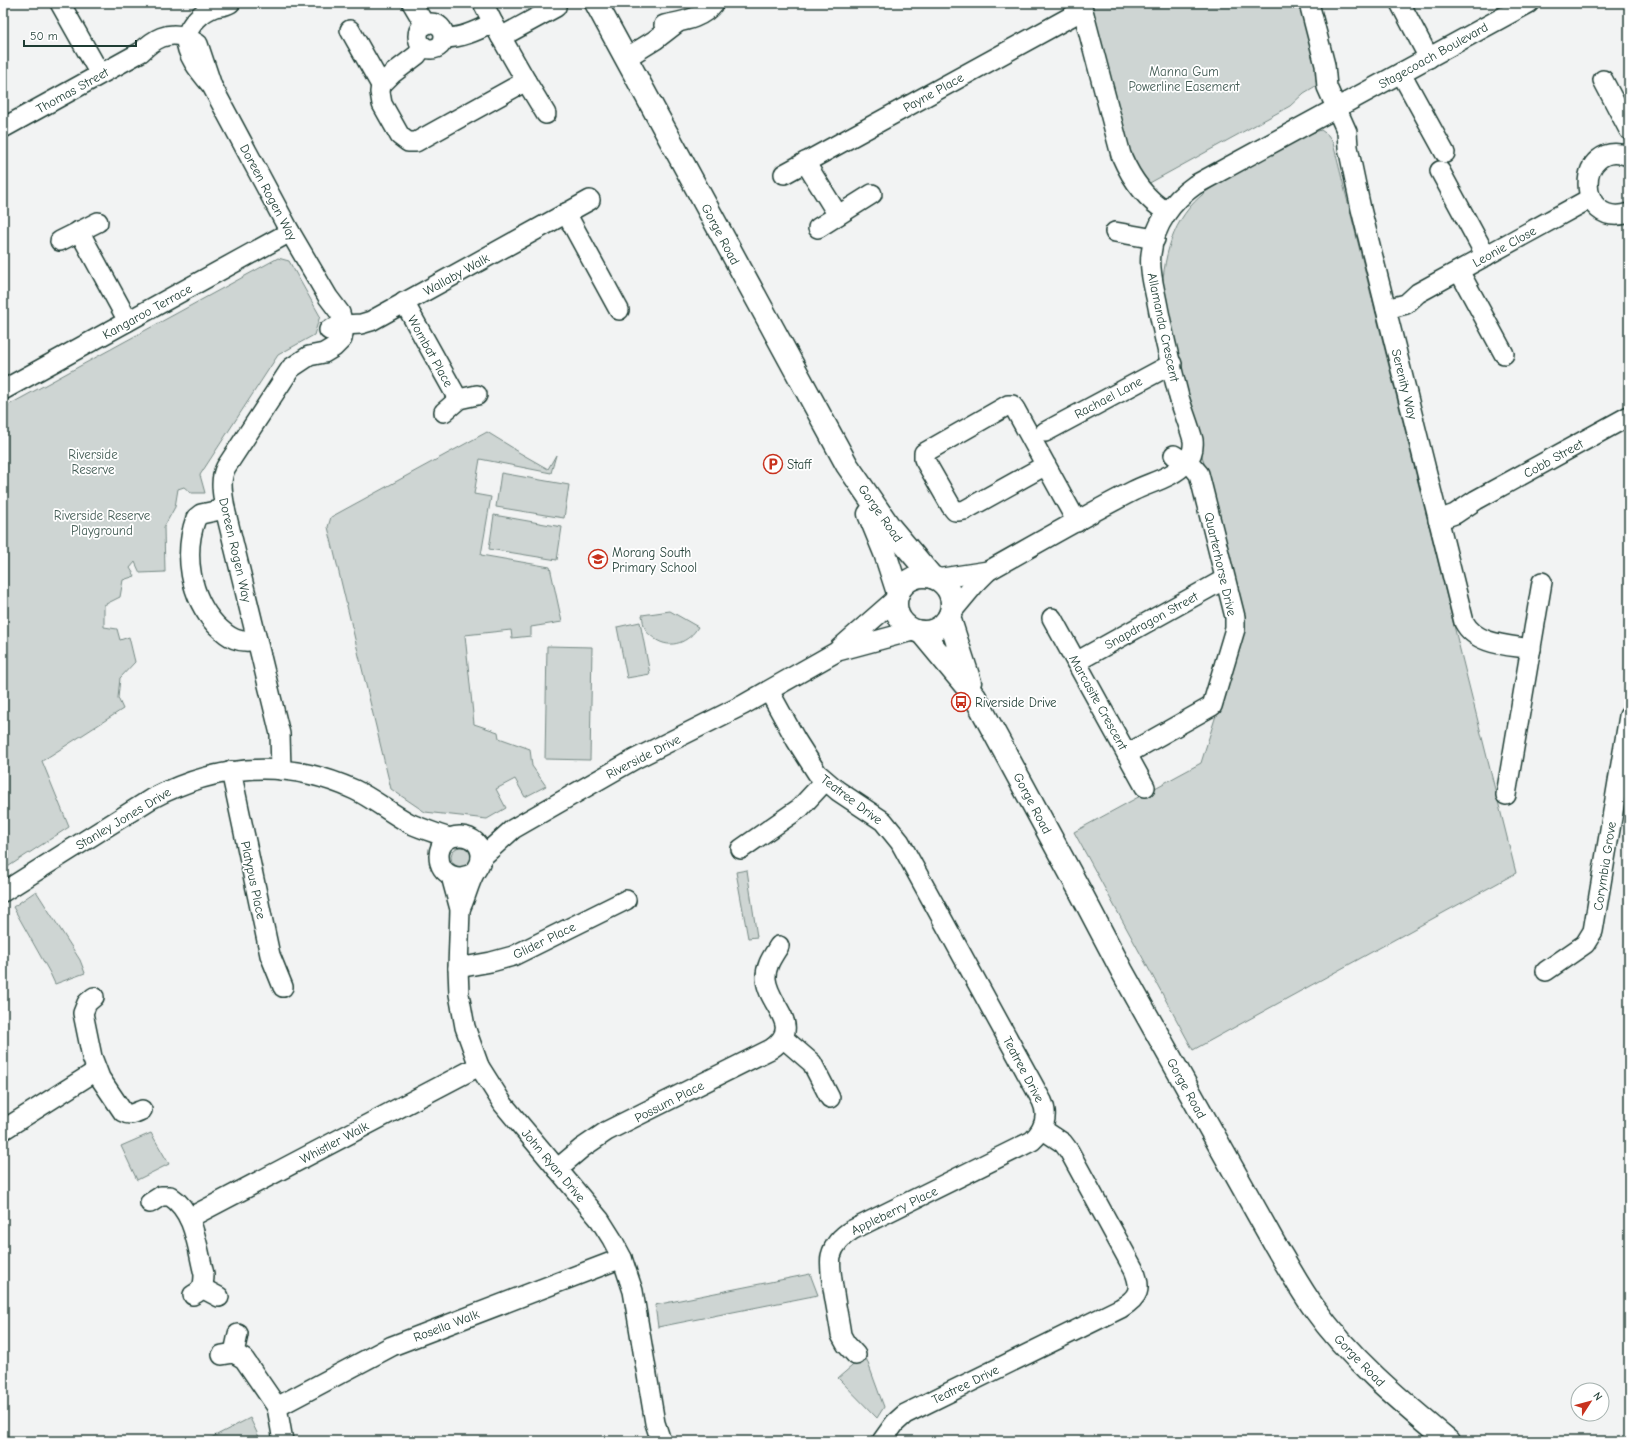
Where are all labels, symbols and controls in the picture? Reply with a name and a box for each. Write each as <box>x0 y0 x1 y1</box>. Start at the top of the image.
street label: Stagecoach Boulevard <box>1376 19 1490 92</box>
scale bar <box>24 22 136 48</box>
text: 50 m <box>30 29 58 43</box>
street label: Thomas Street <box>33 64 112 116</box>
park label: Manna Gum Powerline Easement <box>1128 64 1241 94</box>
street label: Payne Place <box>900 69 967 115</box>
street label: Doreen Rogen Way <box>237 142 300 243</box>
street label: Gorge Road <box>698 201 743 267</box>
street label: Leonie Close <box>1470 223 1539 270</box>
street label: Wallaby Walk <box>421 250 492 299</box>
street label: Allamanda Crescent <box>1145 271 1183 384</box>
street label: Kangaroo Terrace <box>100 280 195 342</box>
street label: Wombat Place <box>405 313 457 390</box>
street label: Serenity Way <box>1389 347 1421 421</box>
street label: Rachael Lane <box>1072 373 1145 422</box>
street label: Cobb Street <box>1521 435 1587 481</box>
park label: Riverside Reserve <box>68 447 118 477</box>
parking icon: Staff <box>762 453 784 475</box>
place label: Staff <box>787 457 813 472</box>
street label: Gorge Road <box>855 482 906 545</box>
street label: Doreen Rogen Way <box>216 496 255 604</box>
park label: Riverside Reserve Playground <box>54 508 151 538</box>
street label: Quarterhorse Drive <box>1201 511 1240 618</box>
place label: Morang South Primary School <box>612 545 697 575</box>
school or university icon: Morang South Primary School <box>587 548 609 570</box>
street label: Snapdragon Street <box>1102 588 1202 652</box>
street label: Marcasite Crescent <box>1066 652 1132 754</box>
bus stop icon: Riverside Drive <box>950 691 972 713</box>
place label: Riverside Drive <box>975 695 1057 710</box>
street label: Riverside Drive <box>603 731 683 782</box>
street label: Gorge Road <box>1010 770 1055 836</box>
street label: Teatree Drive <box>818 771 886 828</box>
street label: Stanley Jones Drive <box>73 784 174 853</box>
street label: Corymbia Grove <box>1590 820 1619 912</box>
street label: Platypus Place <box>238 840 269 921</box>
street label: Glider Place <box>511 919 578 962</box>
street label: Teatree Drive <box>1000 1034 1048 1105</box>
street label: Gorge Road <box>1164 1055 1209 1121</box>
street label: Possum Place <box>632 1077 707 1125</box>
street label: Whistler Walk <box>297 1118 372 1167</box>
street label: John Ryan Drive <box>519 1126 589 1205</box>
street label: Appleberry Place <box>849 1183 940 1238</box>
street label: Rosella Walk <box>411 1306 482 1345</box>
street label: Gorge Road <box>1331 1331 1388 1390</box>
street label: Teatree Drive <box>929 1362 1002 1407</box>
north arrow <box>1570 1382 1610 1422</box>
text: N <box>1590 1390 1605 1403</box>

